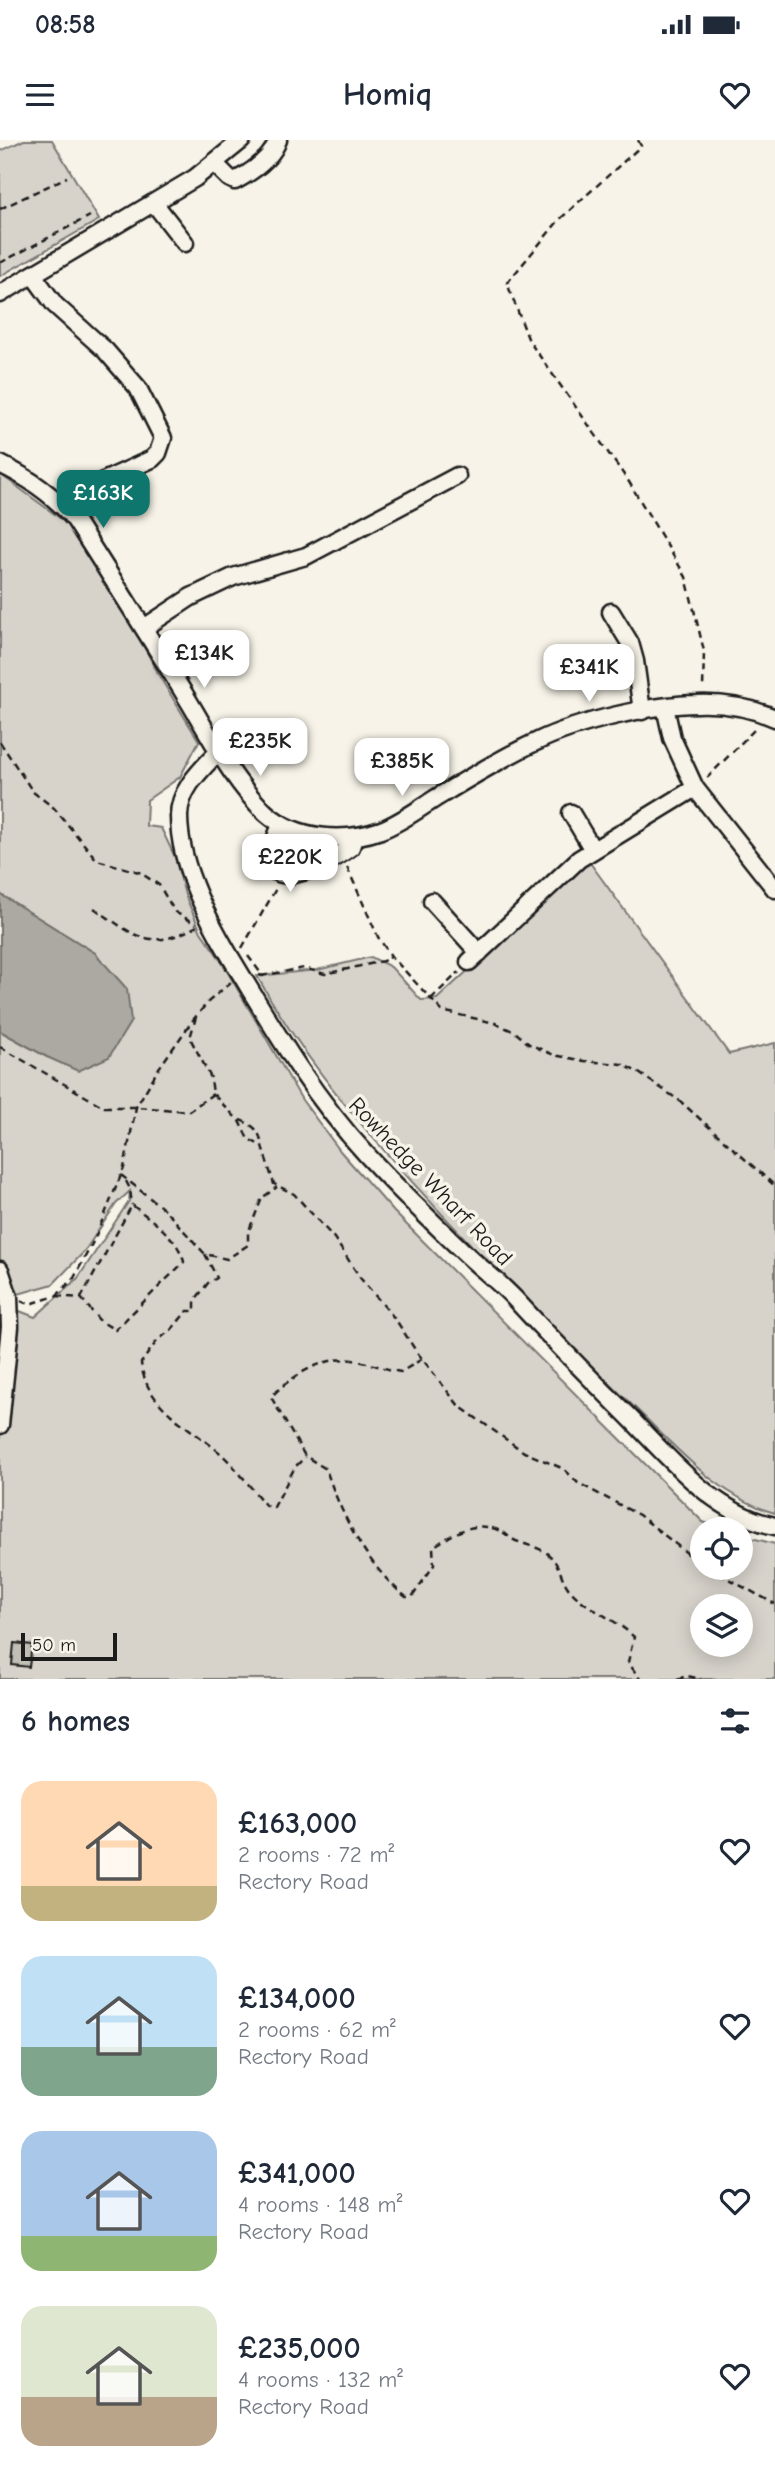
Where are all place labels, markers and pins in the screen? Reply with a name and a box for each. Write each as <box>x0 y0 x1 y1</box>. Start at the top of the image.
pin: £163K <box>54 470 152 530</box>
pin: £134K <box>155 630 253 690</box>
pin: £341K <box>540 644 638 704</box>
pin: £235K <box>211 718 309 778</box>
pin: £385K <box>353 738 451 798</box>
pin: £220K <box>241 834 339 894</box>

